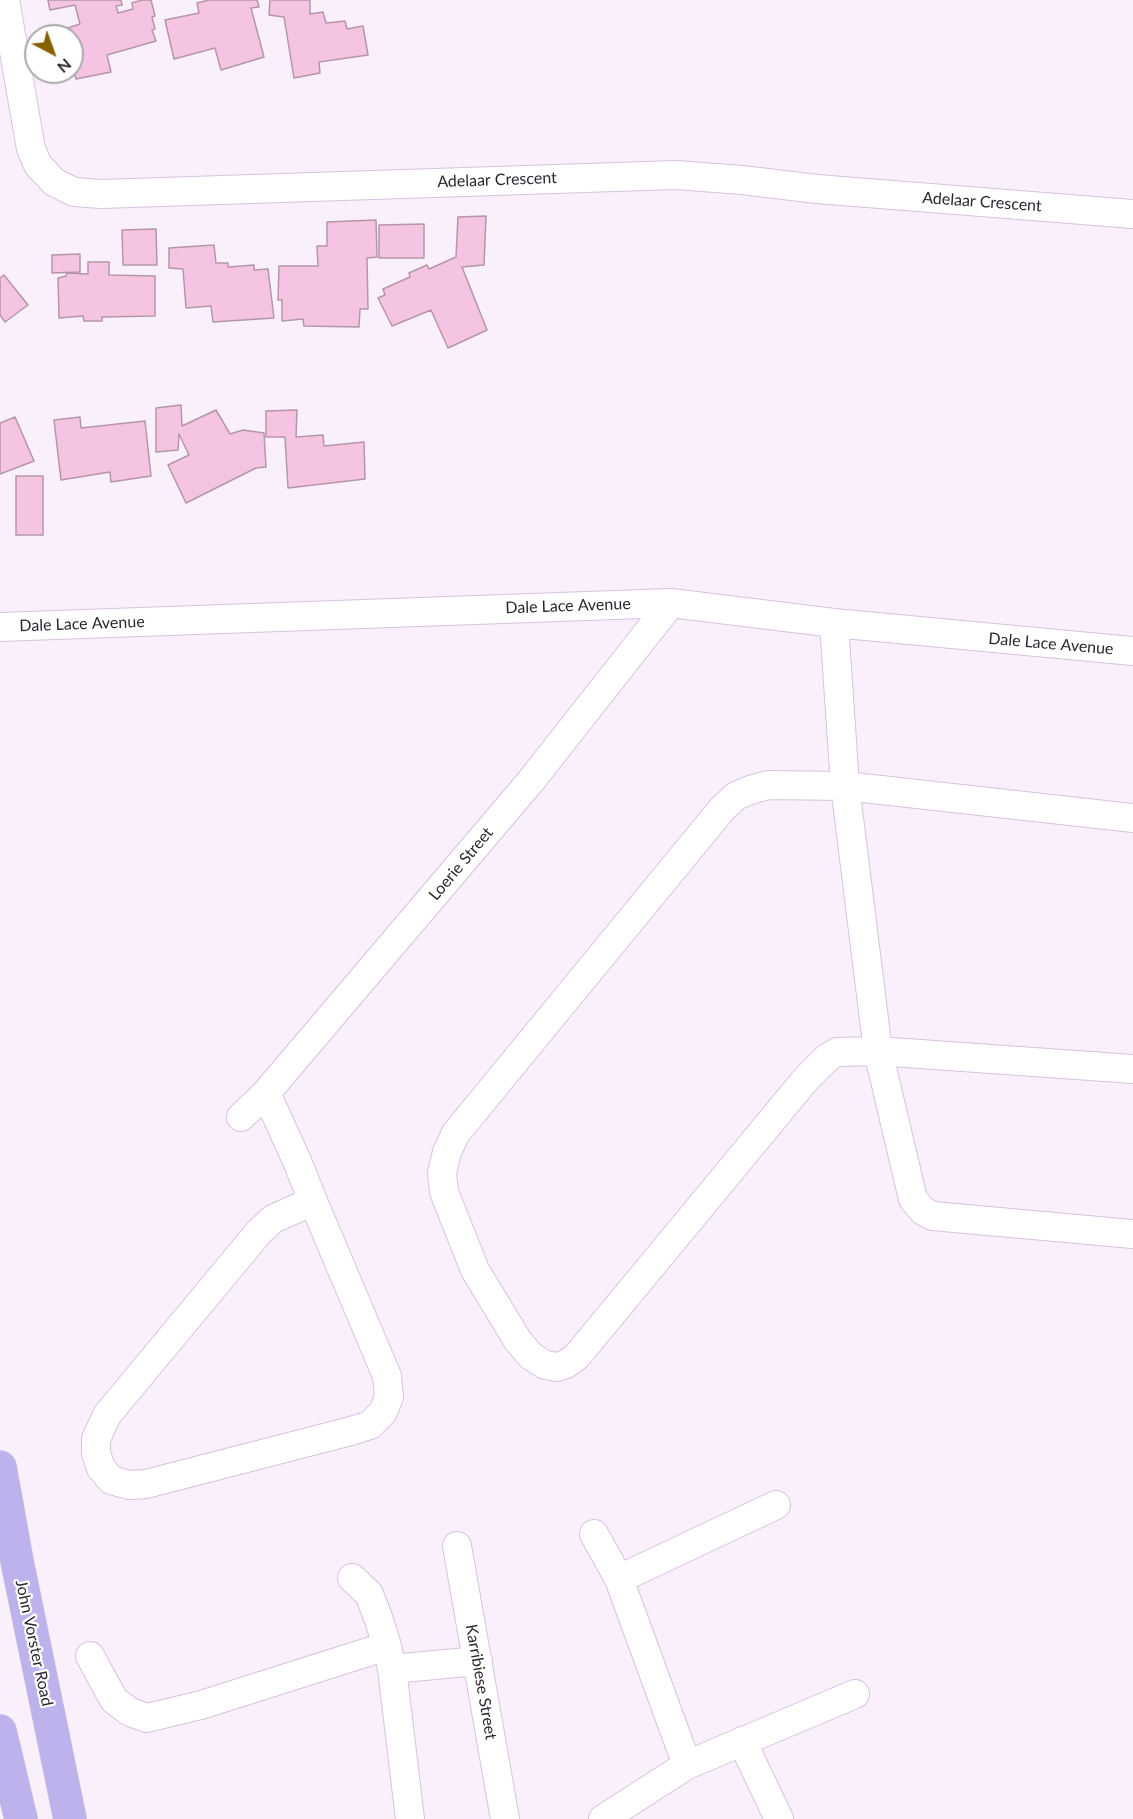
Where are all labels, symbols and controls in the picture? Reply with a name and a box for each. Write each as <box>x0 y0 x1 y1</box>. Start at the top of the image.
north arrow <box>24 24 84 84</box>
text: N <box>54 55 76 78</box>
street label: Adelaar Crescent <box>437 168 557 192</box>
street label: Adelaar Crescent <box>922 188 1042 216</box>
street label: Dale Lace Avenue <box>505 594 631 618</box>
street label: Dale Lace Avenue <box>19 612 145 636</box>
street label: Dale Lace Avenue <box>988 629 1114 659</box>
street label: Loerie Street <box>425 824 497 904</box>
street label: John Vorster Road <box>11 1578 57 1708</box>
street label: Karribiese Street <box>461 1623 501 1741</box>

